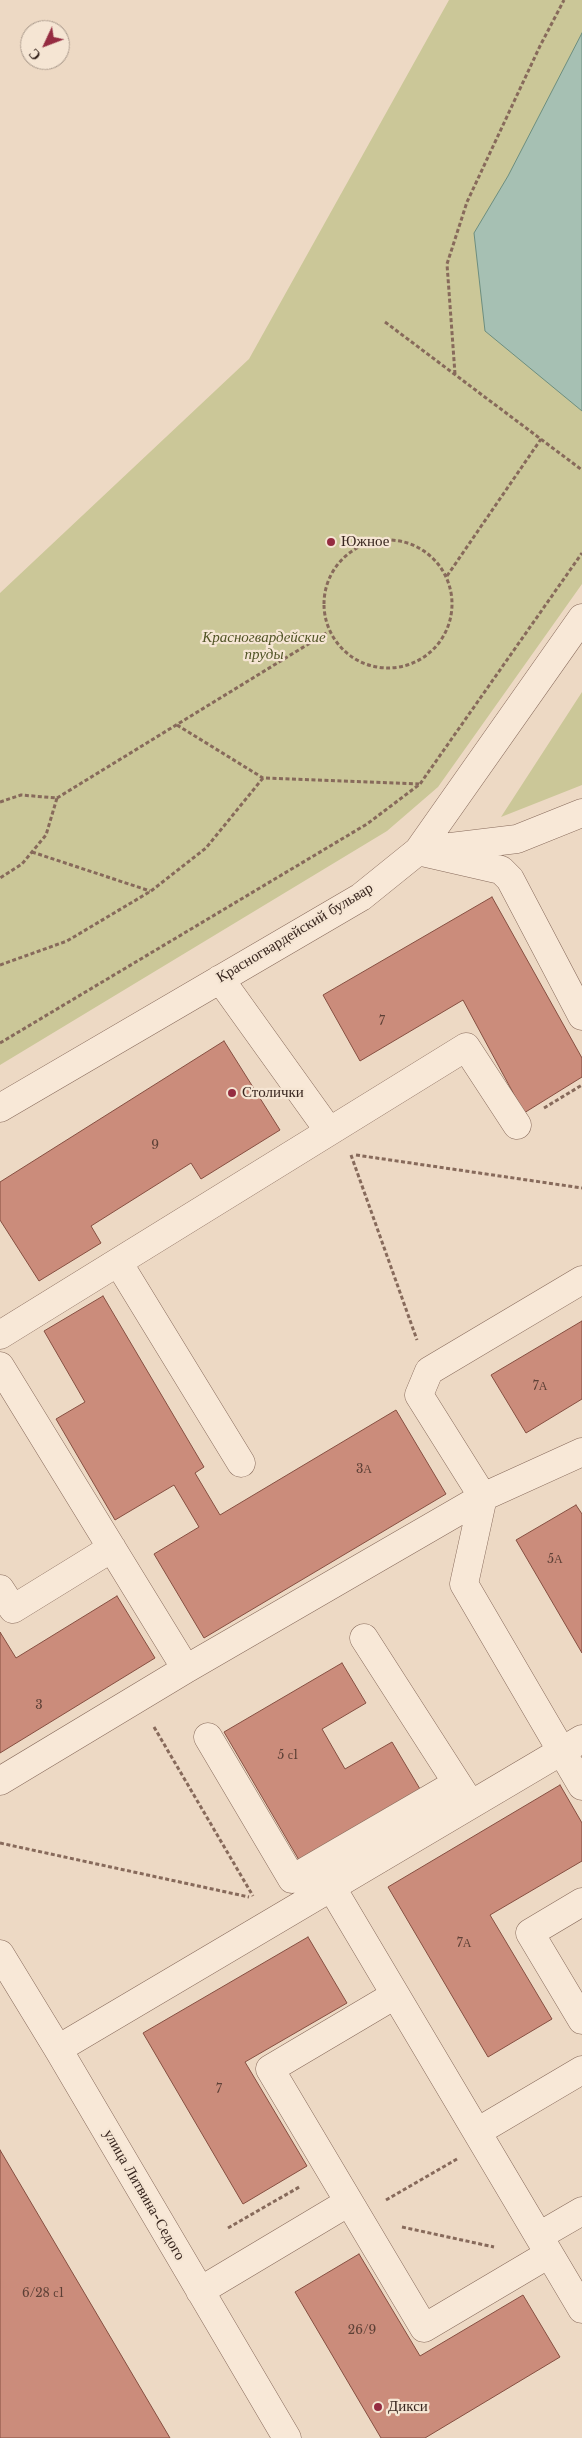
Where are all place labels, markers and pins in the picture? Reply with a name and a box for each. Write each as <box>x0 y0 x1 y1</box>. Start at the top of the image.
place label: Южное <box>341 533 389 551</box>
marker: Южное <box>325 536 337 548</box>
place label: Столички <box>242 1084 304 1102</box>
marker: Столички <box>226 1087 238 1099</box>
place label: Дикси <box>388 2398 428 2416</box>
marker: Дикси <box>372 2401 384 2413</box>

